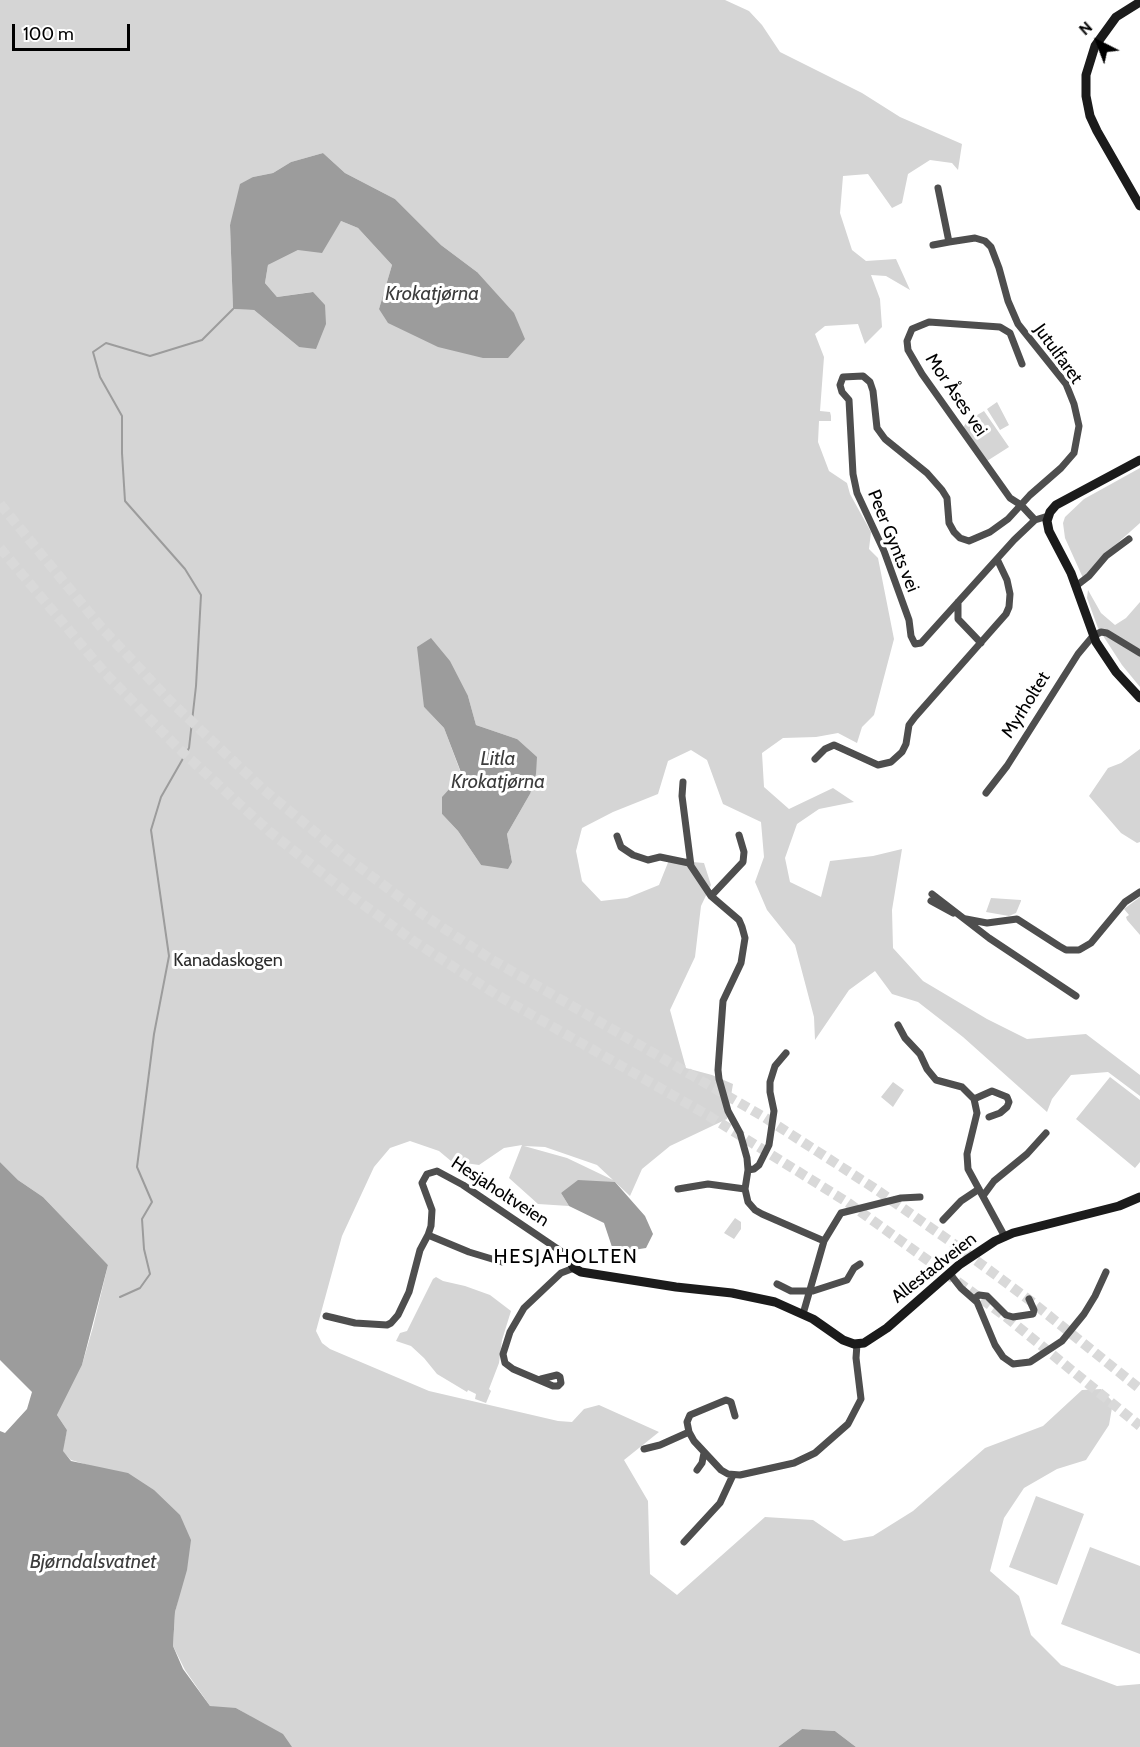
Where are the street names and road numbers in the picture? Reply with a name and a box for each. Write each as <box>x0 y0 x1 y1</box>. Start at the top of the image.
street label: Jutulfaret <box>1029 320 1087 388</box>
street label: Mor Åses vei <box>920 350 992 440</box>
street label: Peer Gynts vei <box>863 487 923 595</box>
street label: Myrholtet <box>997 668 1055 742</box>
street label: Hesjaholtveien <box>447 1152 553 1232</box>
street label: Allestadveien <box>887 1228 981 1308</box>

